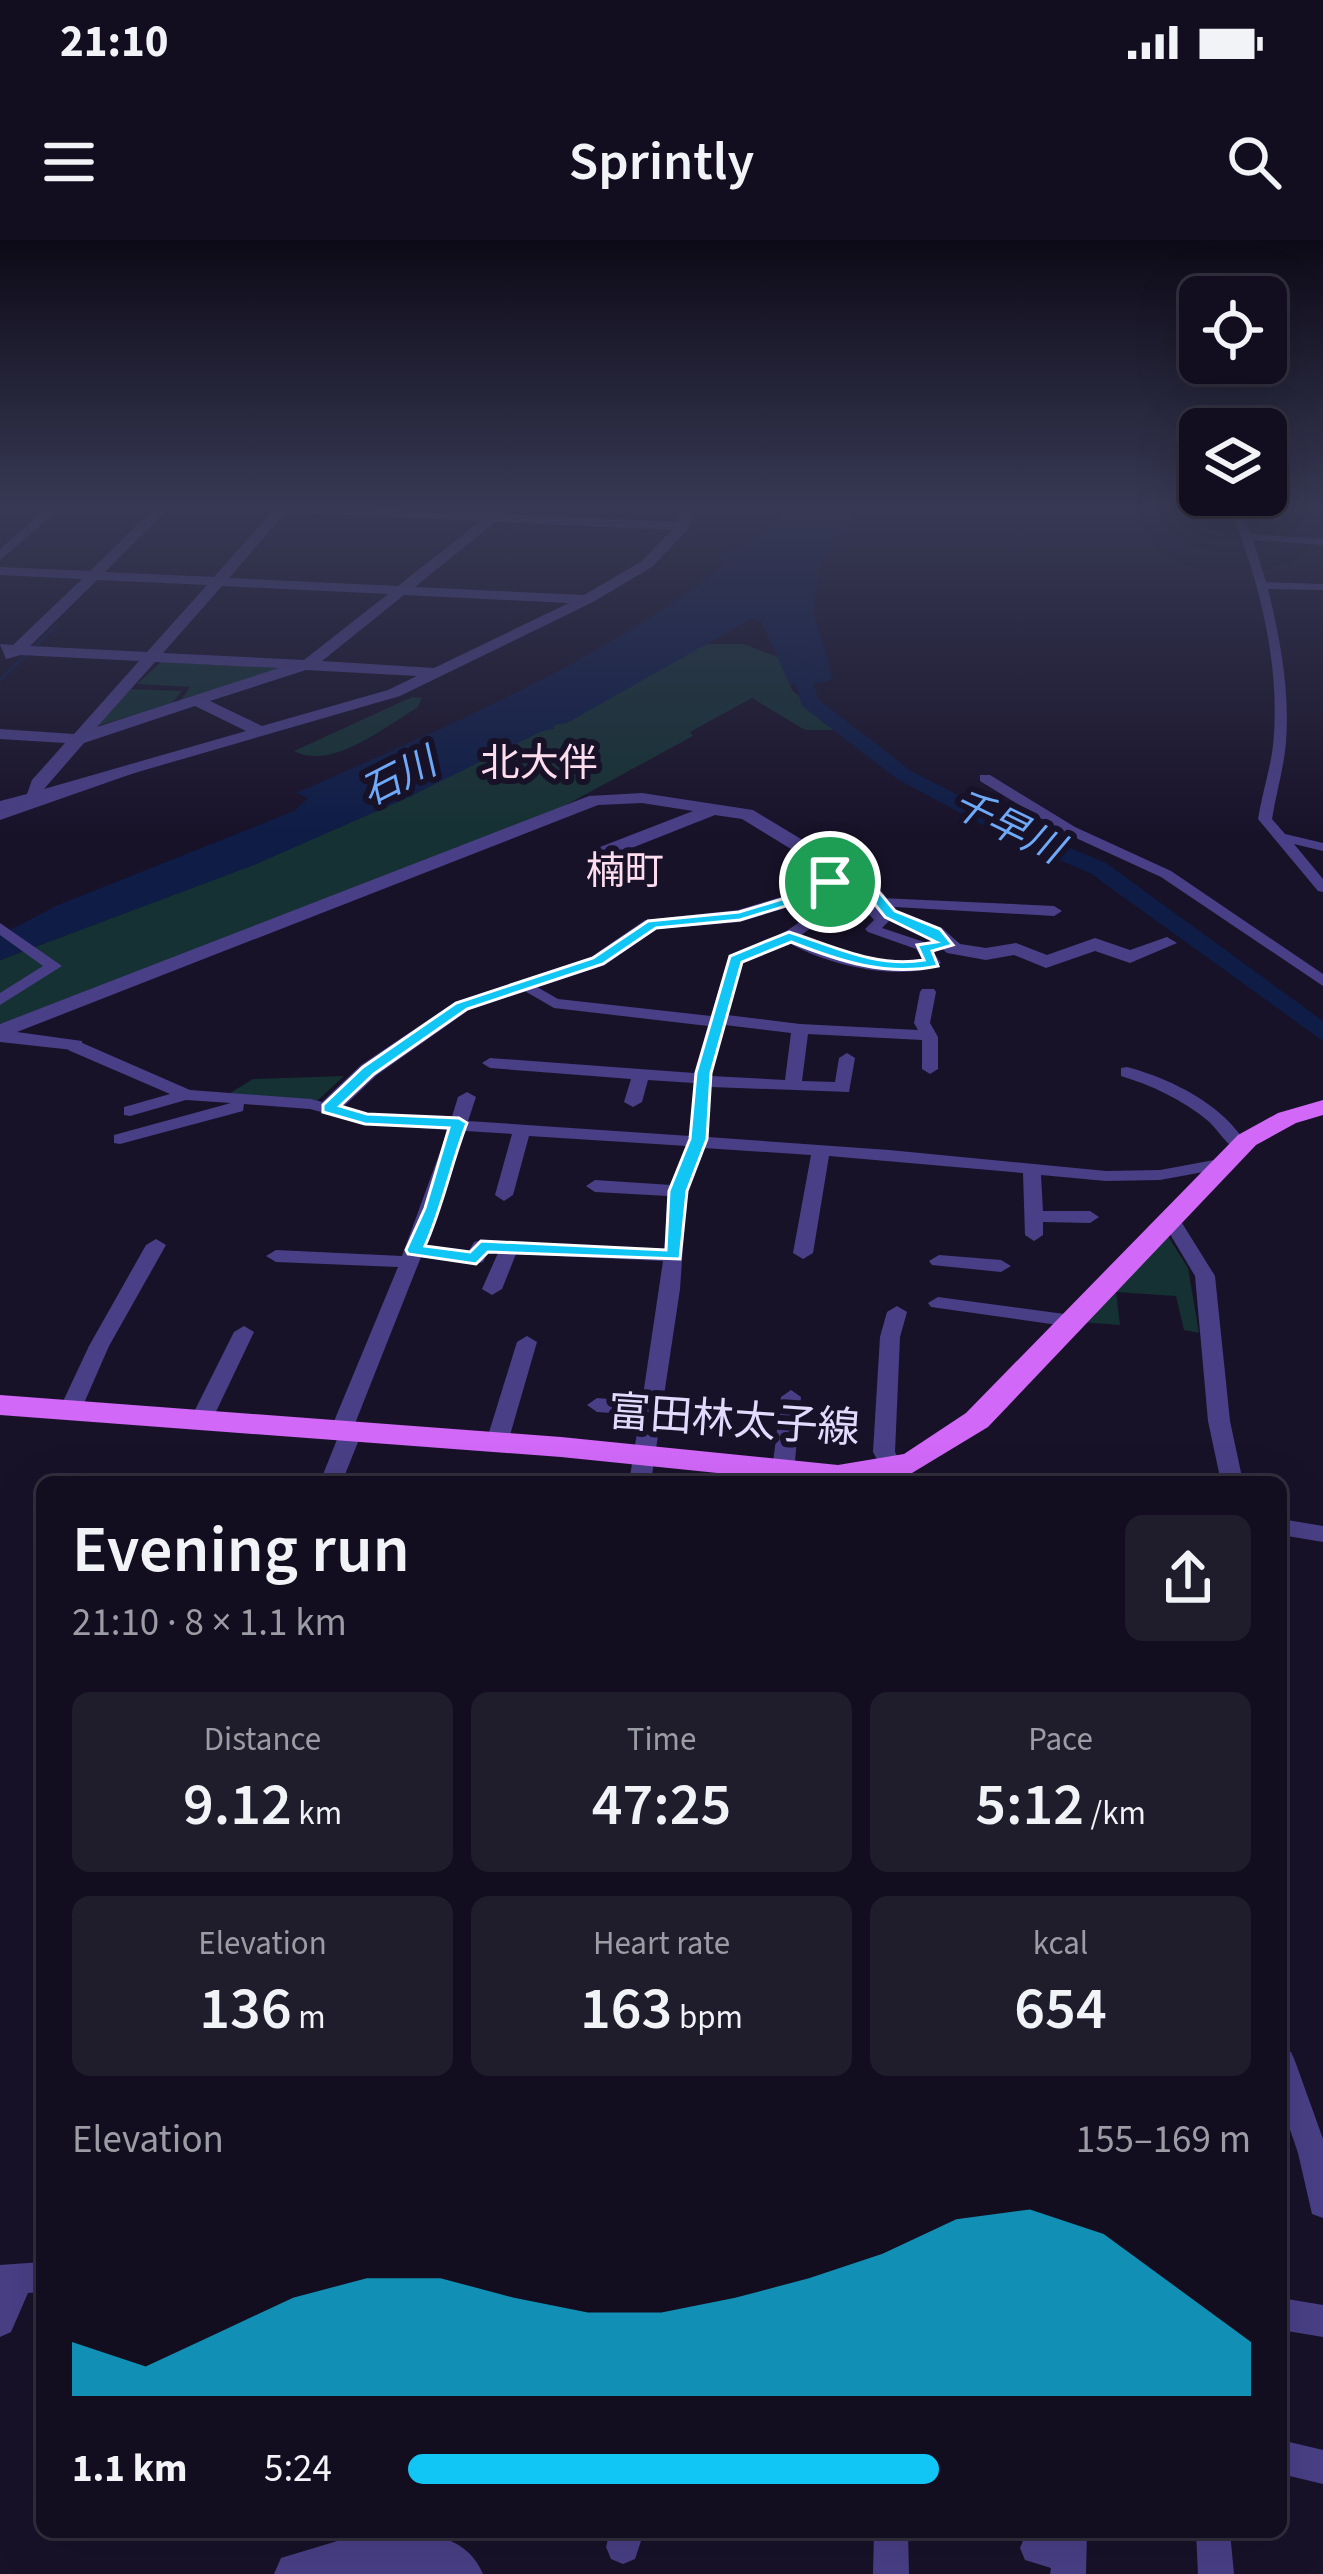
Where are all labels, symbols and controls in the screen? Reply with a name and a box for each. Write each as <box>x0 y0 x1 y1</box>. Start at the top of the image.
text: 21:10 <box>60 10 169 74</box>
text: Sprintly <box>569 124 754 201</box>
icon: menu <box>36 129 102 195</box>
icon: search <box>1221 129 1287 195</box>
map controls <box>1179 276 1287 516</box>
button: locate <box>1179 276 1287 384</box>
button: layers <box>1179 408 1287 516</box>
water label: 石川 <box>351 733 450 820</box>
district label: 北大伴 <box>480 736 598 792</box>
water label: 千早川 <box>942 776 1076 879</box>
pin <box>779 831 881 933</box>
district label: 楠町 <box>586 844 664 900</box>
icon: arrive <box>797 849 863 915</box>
street label: 富田林太子線 <box>606 1382 862 1460</box>
text: Evening run <box>72 1503 410 1597</box>
button: share <box>1125 1515 1251 1641</box>
text: 21:10 · 8 × 1.1 km <box>72 1595 347 1651</box>
text: Distance <box>204 1716 321 1763</box>
text: Time <box>627 1716 696 1763</box>
text: Pace <box>1028 1716 1093 1763</box>
text: 9.12 <box>183 1763 292 1848</box>
text: 47:25 <box>592 1763 731 1848</box>
text: 5:12 <box>975 1763 1084 1848</box>
text: km <box>292 1790 342 1837</box>
text: /km <box>1084 1790 1146 1837</box>
text: Elevation <box>198 1920 327 1967</box>
text: Heart rate <box>593 1920 730 1967</box>
text: kcal <box>1033 1920 1088 1967</box>
text: 136 <box>199 1967 292 2052</box>
text: 163 <box>580 1967 672 2052</box>
text: 654 <box>1014 1967 1107 2052</box>
text: m <box>292 1994 326 2041</box>
text: bpm <box>672 1994 743 2041</box>
text: Elevation <box>72 2112 224 2168</box>
text: 155–169 m <box>1076 2112 1251 2168</box>
text: 1.1 km <box>72 2441 187 2497</box>
text: 5:24 <box>264 2441 332 2497</box>

